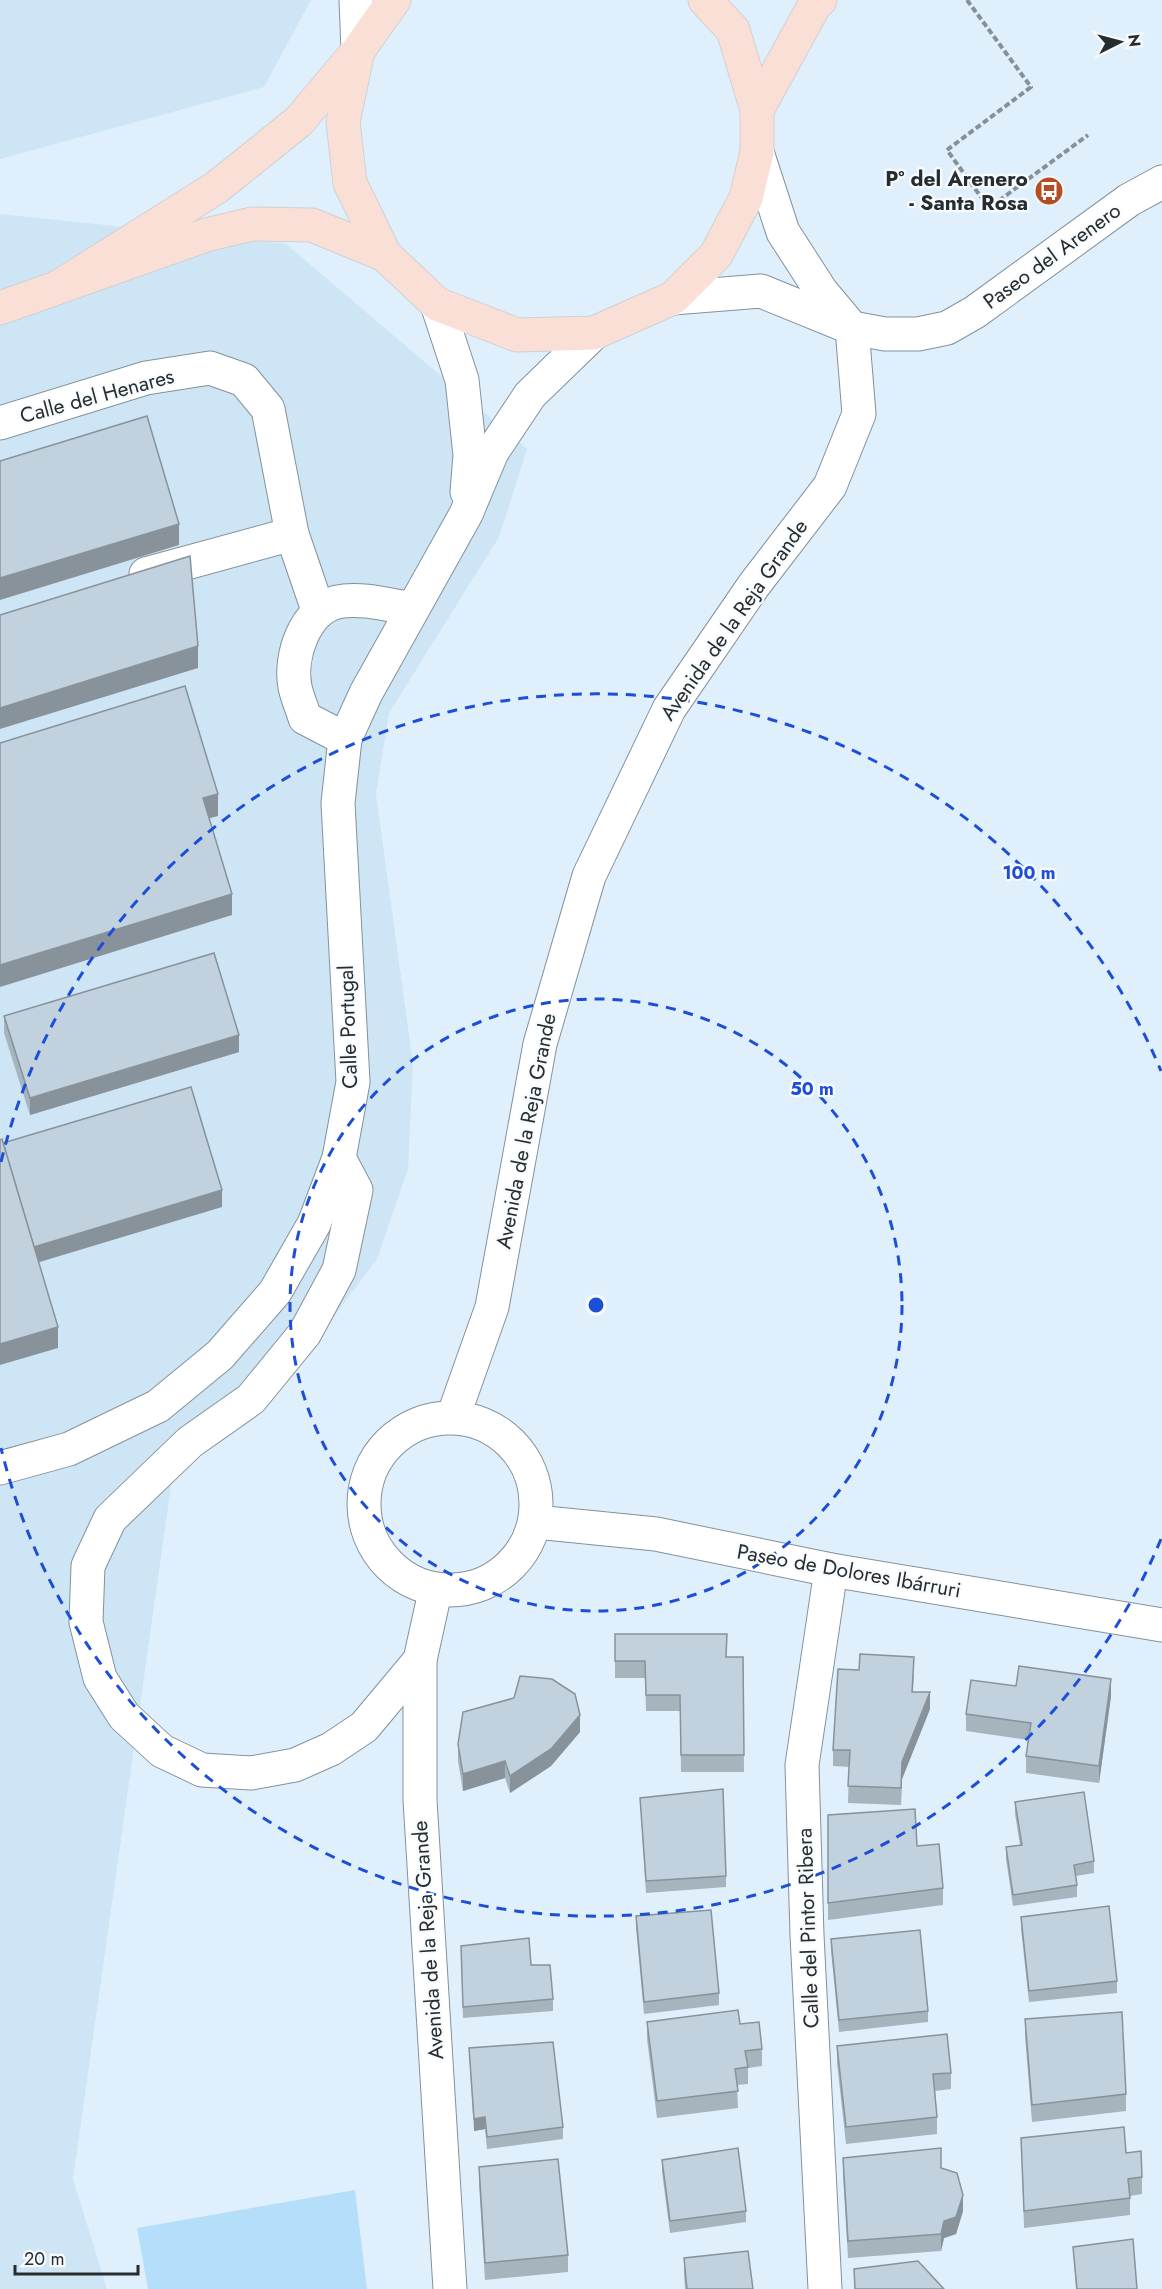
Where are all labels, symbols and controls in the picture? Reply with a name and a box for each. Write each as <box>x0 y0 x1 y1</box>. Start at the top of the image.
north arrow <box>1090 12 1150 72</box>
text: N <box>1122 33 1147 48</box>
place label: Pº del Arenero - Santa Rosa <box>885 164 1028 218</box>
bus stop icon: Pº del Arenero - Santa Rosa <box>1033 175 1065 207</box>
street label: Paseo del Arenero <box>977 196 1127 316</box>
street label: Calle del Henares <box>17 361 177 431</box>
street label: Avenida de la Reja Grande <box>653 513 815 727</box>
text: 100 m <box>1002 860 1056 886</box>
street label: Calle Portugal <box>331 965 365 1089</box>
street label: Avenida de la Reja Grande <box>488 1010 564 1251</box>
text: 50 m <box>790 1076 834 1102</box>
centre of rings <box>586 1295 606 1315</box>
street label: Paseo de Dolores Ibárruri <box>735 1537 963 1605</box>
street label: Avenida de la Reja Grande <box>405 1819 451 2060</box>
street label: Calle del Pintor Ribera <box>790 1827 826 2029</box>
scale bar <box>15 2238 138 2276</box>
text: 20 m <box>24 2246 64 2272</box>

